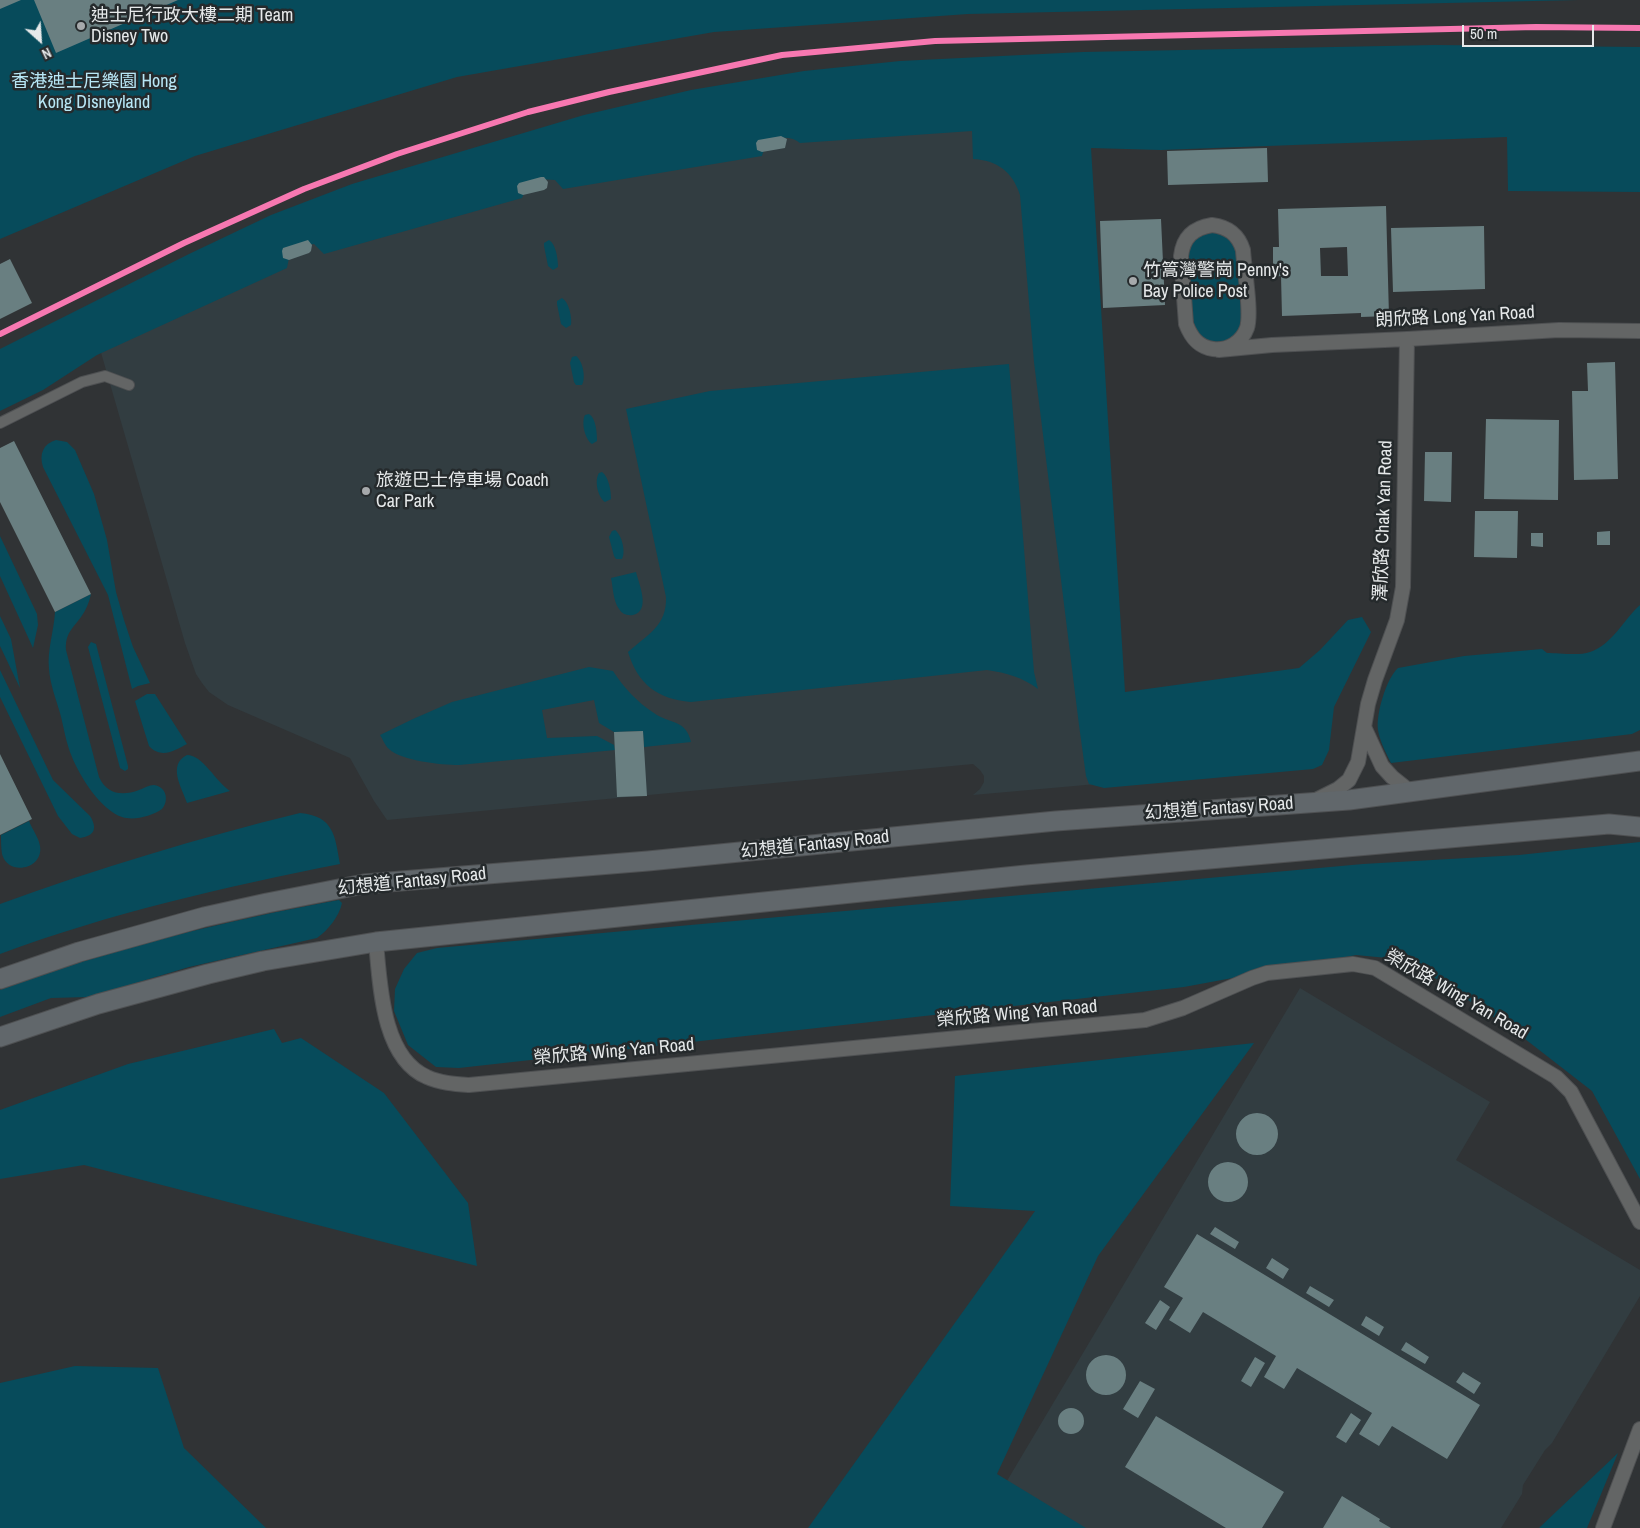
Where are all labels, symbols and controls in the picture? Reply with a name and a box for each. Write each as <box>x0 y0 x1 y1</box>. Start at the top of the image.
place label: 迪士尼行政大樓二期 Team Disney Two <box>91 5 293 48</box>
north arrow <box>15 15 65 65</box>
scale bar <box>1465 15 1598 47</box>
marker: 迪士尼行政大樓二期 Team Disney Two <box>75 20 87 32</box>
text: 50 m <box>1470 23 1497 44</box>
text: N <box>39 44 54 63</box>
park label: 香港迪士尼樂園 Hong Kong Disneyland <box>11 71 177 114</box>
place label: 竹篙灣警崗 Penny's Bay Police Post <box>1143 260 1289 302</box>
marker: 竹篙灣警崗 Penny's Bay Police Post <box>1127 275 1139 287</box>
street label: 朗欣路 Long Yan Road <box>1375 302 1535 332</box>
street label: 澤欣路 Chak Yan Road <box>1370 440 1398 602</box>
place label: 旅遊巴士停車場 Coach Car Park <box>376 470 549 512</box>
marker: 旅遊巴士停車場 Coach Car Park <box>360 485 372 497</box>
street label: 幻想道 Fantasy Road <box>1144 793 1294 825</box>
street label: 幻想道 Fantasy Road <box>740 826 890 864</box>
street label: 幻想道 Fantasy Road <box>337 863 487 901</box>
street label: 榮欣路 Wing Yan Road <box>1381 945 1531 1045</box>
street label: 榮欣路 Wing Yan Road <box>936 996 1098 1032</box>
street label: 榮欣路 Wing Yan Road <box>533 1034 695 1070</box>

